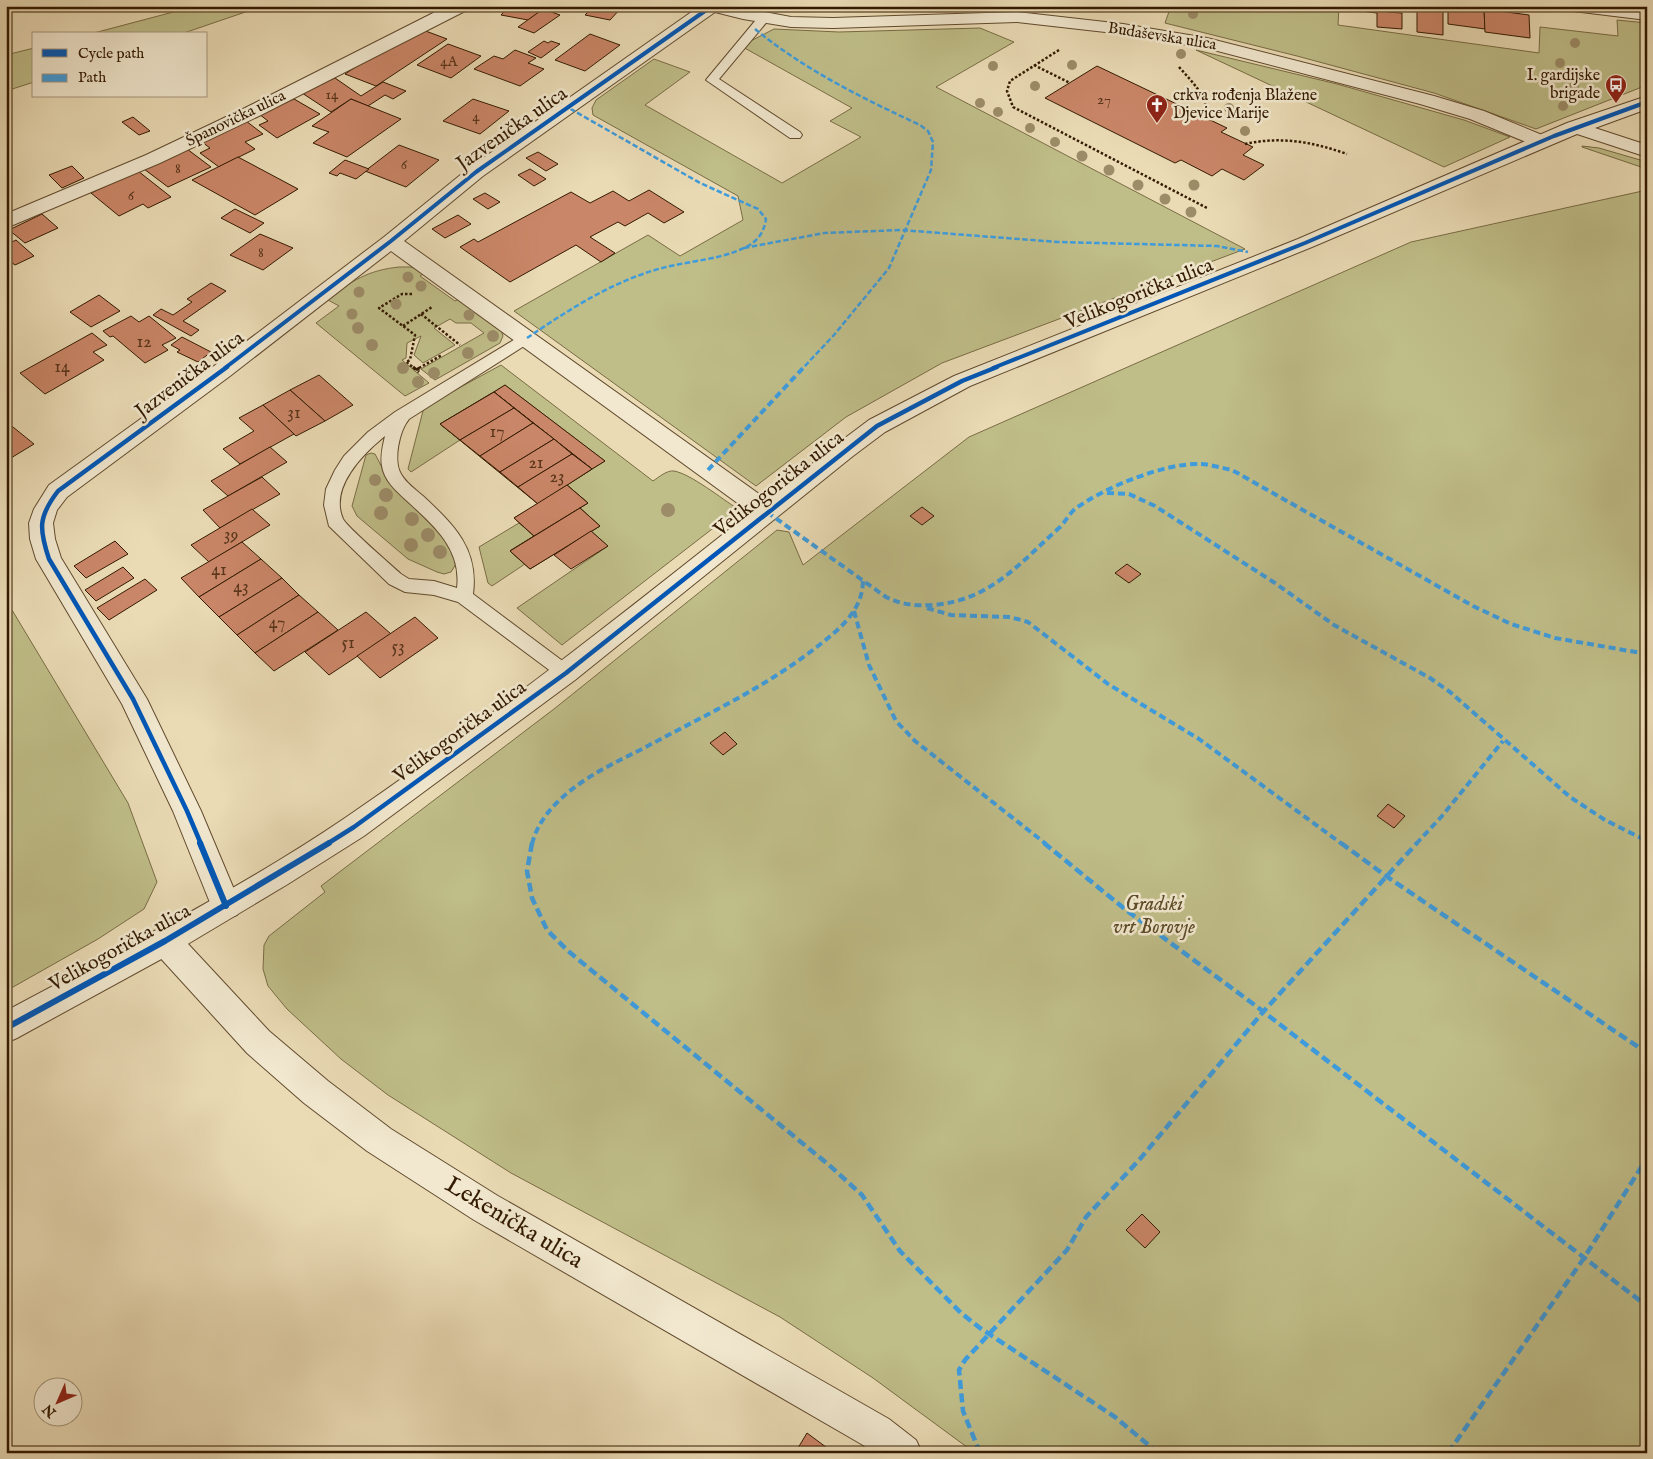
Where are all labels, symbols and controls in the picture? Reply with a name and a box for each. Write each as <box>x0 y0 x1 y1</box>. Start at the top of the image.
street label: Budaševska ulica <box>1106 19 1218 55</box>
legend <box>32 32 208 98</box>
text: Cycle path <box>78 44 144 63</box>
house number: 4A <box>440 52 459 71</box>
place label: I. gardijske brigade <box>1527 66 1600 104</box>
text: Path <box>78 68 106 87</box>
bus stop icon: I. gardijske brigade <box>1604 73 1628 104</box>
street label: Jazvenička ulica <box>450 81 573 178</box>
street label: Španovička ulica <box>182 84 289 152</box>
house number: 14 <box>326 85 339 104</box>
place label: crkva rođenja Blažene Djevice Marije <box>1173 86 1317 124</box>
house number: 27 <box>1097 90 1111 109</box>
church icon: crkva rođenja Blažene Djevice Marije <box>1145 93 1169 124</box>
house number: 4 <box>472 107 480 126</box>
house number: 6 <box>401 155 408 174</box>
house number: 8 <box>175 159 181 178</box>
house number: 6 <box>128 186 135 205</box>
house number: 8 <box>258 243 264 262</box>
street label: Velikogorička ulica <box>1060 253 1217 336</box>
street label: Jazvenička ulica <box>129 326 250 425</box>
house number: 12 <box>136 331 152 354</box>
house number: 14 <box>54 356 70 379</box>
house number: 31 <box>287 402 301 425</box>
house number: 17 <box>489 421 505 444</box>
street label: Velikogorička ulica <box>708 425 849 543</box>
house number: 21 <box>528 452 544 475</box>
house number: 23 <box>549 466 565 489</box>
house number: 39 <box>224 524 238 547</box>
house number: 41 <box>211 559 227 582</box>
house number: 43 <box>233 576 249 599</box>
house number: 47 <box>269 612 285 635</box>
house number: 51 <box>341 632 355 655</box>
house number: 53 <box>391 636 405 659</box>
street label: Velikogorička ulica <box>388 675 532 789</box>
park label: Gradski vrt Borovje <box>1113 892 1195 940</box>
street label: Velikogorička ulica <box>44 899 196 998</box>
street label: Lekenička ulica <box>439 1170 589 1277</box>
north arrow <box>32 1376 82 1426</box>
text: N <box>39 1400 61 1422</box>

